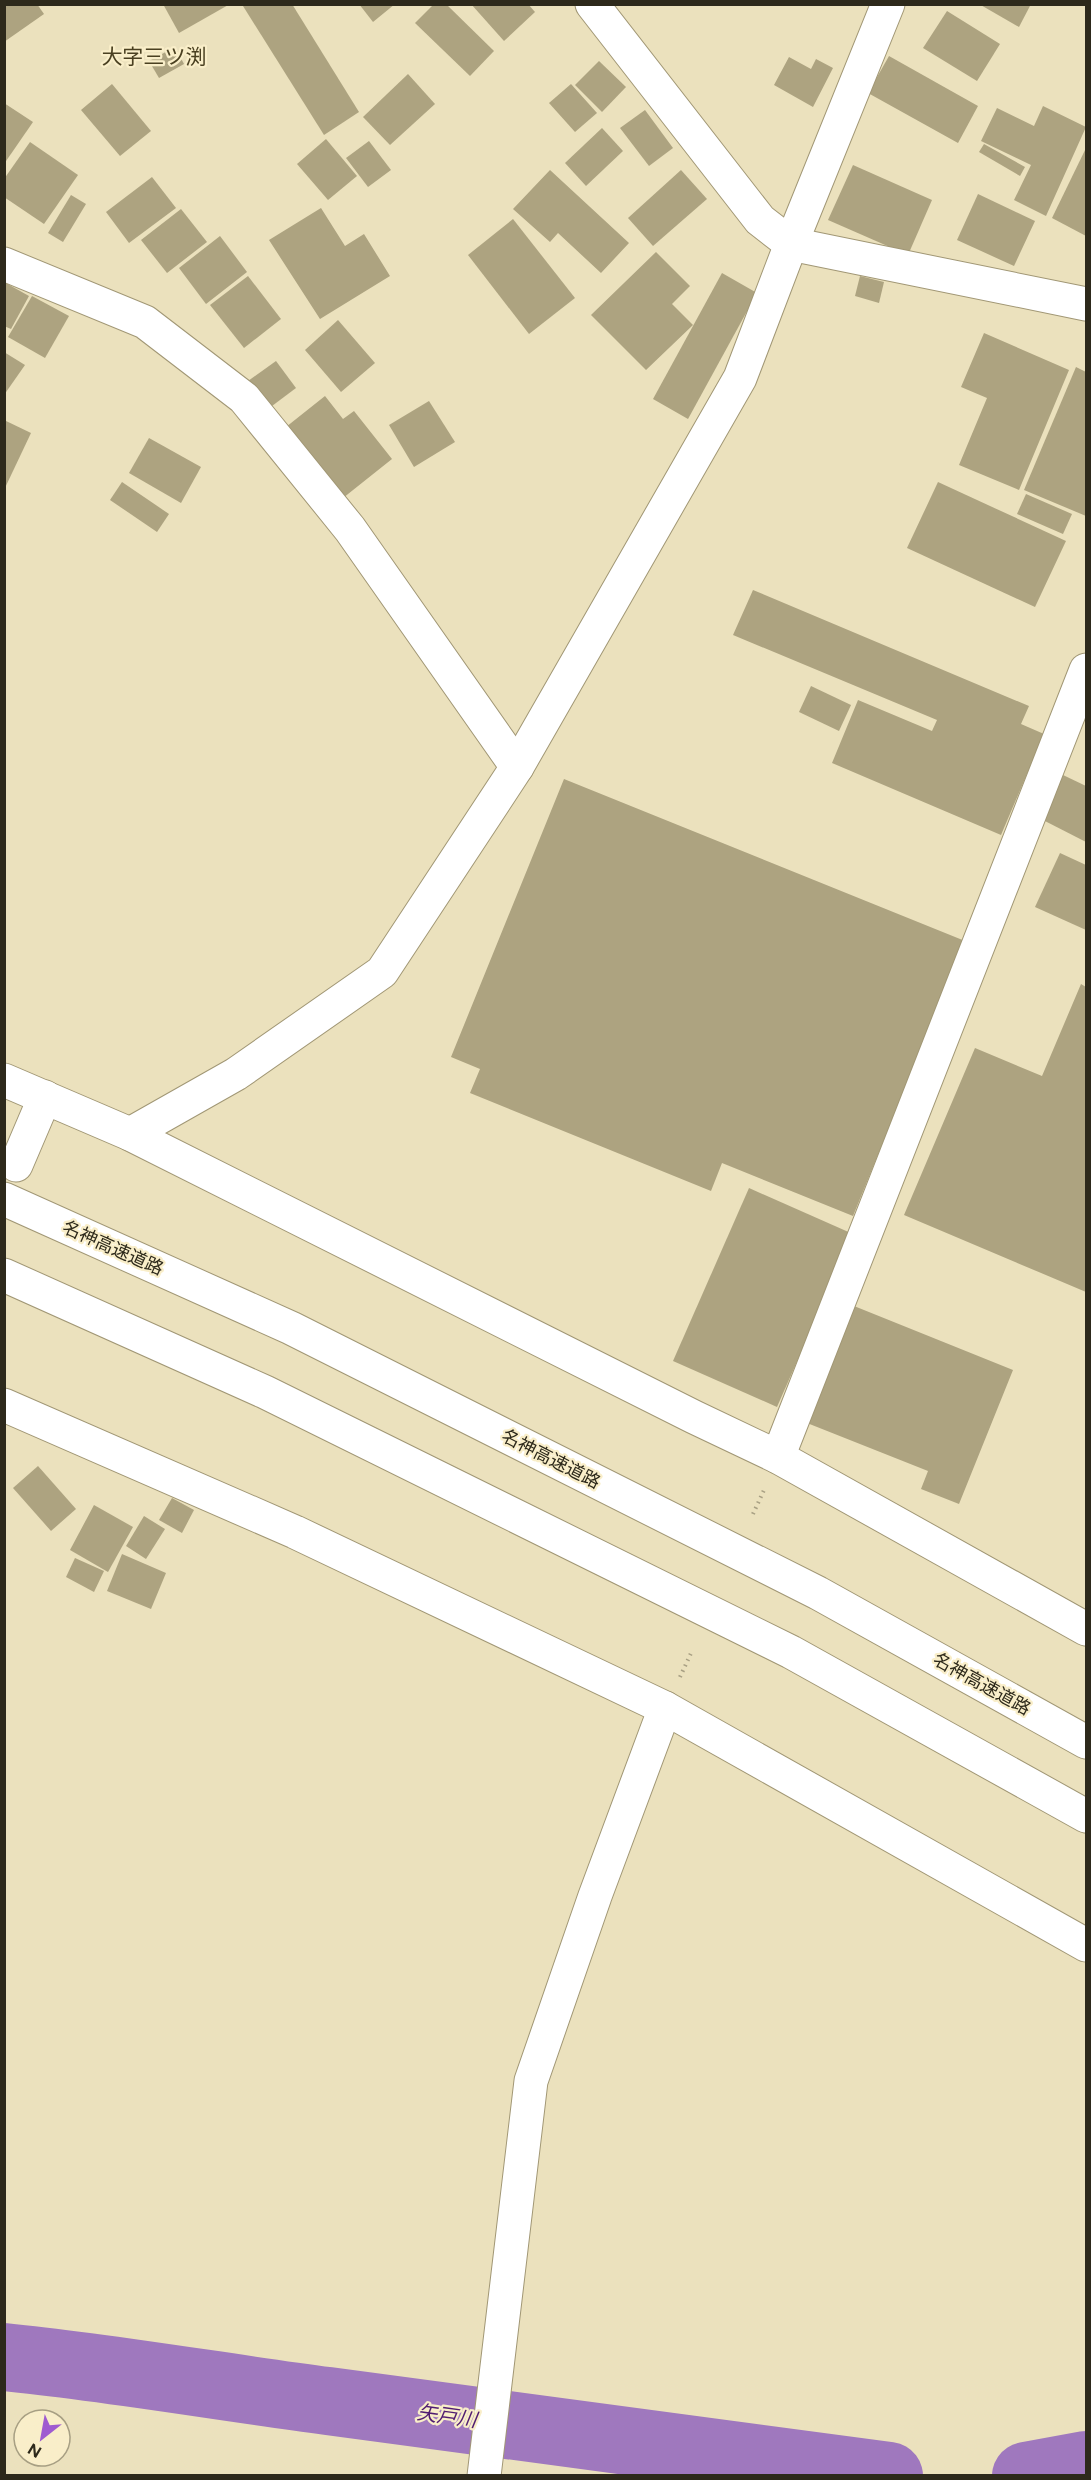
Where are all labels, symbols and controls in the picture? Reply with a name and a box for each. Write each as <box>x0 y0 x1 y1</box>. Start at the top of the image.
district label: 大字三ツ渕 <box>102 44 207 69</box>
street label: 名神高速道路 <box>59 1216 167 1280</box>
street label: 名神高速道路 <box>498 1425 604 1493</box>
street label: 名神高速道路 <box>929 1648 1035 1720</box>
water label: 矢戸川 <box>416 2400 480 2432</box>
north arrow <box>12 2408 72 2468</box>
text: N <box>24 2439 45 2462</box>

